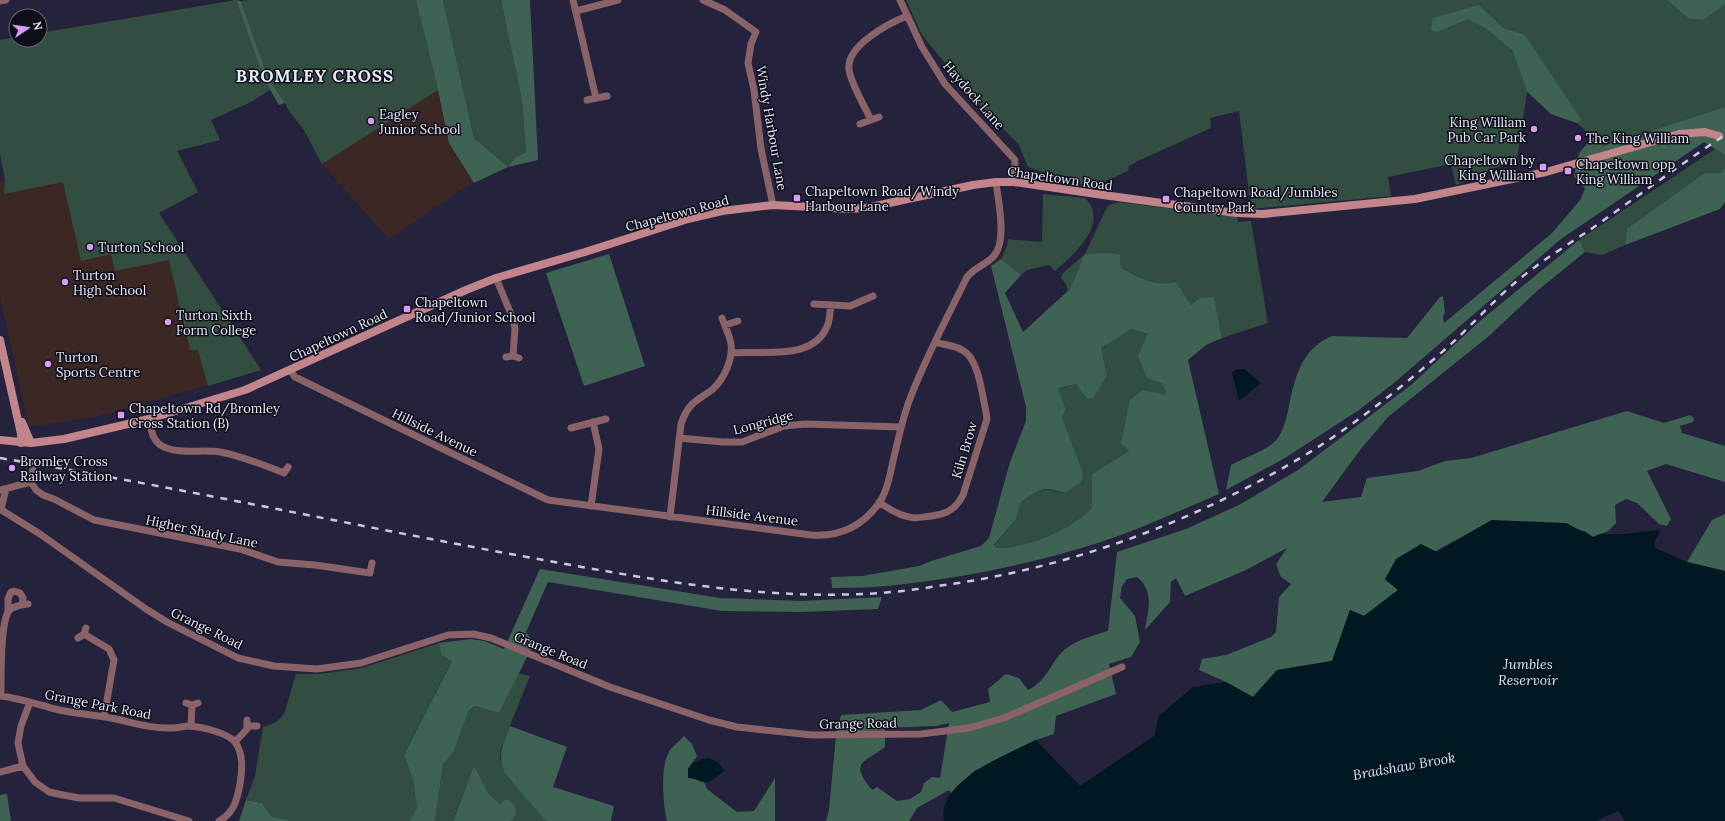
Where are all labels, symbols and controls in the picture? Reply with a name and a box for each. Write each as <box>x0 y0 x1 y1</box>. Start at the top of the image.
north arrow <box>8 8 48 48</box>
text: N <box>30 20 46 32</box>
street label: Haydock Lane <box>939 57 1008 133</box>
district label: BROMLEY CROSS <box>236 65 394 87</box>
street label: Windy Harbour Lane <box>752 65 791 192</box>
place label: Eagley Junior School <box>378 106 461 138</box>
place label: King William Pub Car Park <box>1447 114 1526 146</box>
marker: Eagley Junior School <box>366 116 376 126</box>
marker: King William Pub Car Park <box>1529 124 1539 134</box>
place label: The King William <box>1586 130 1689 147</box>
marker: The King William <box>1573 133 1583 143</box>
place label: Chapeltown by King William <box>1445 152 1535 184</box>
place label: Chapeltown opp King William <box>1576 156 1676 188</box>
marker: Chapeltown by King William <box>1538 162 1548 172</box>
street label: Chapeltown Road <box>1006 163 1114 194</box>
marker: Chapeltown opp King William <box>1563 166 1573 176</box>
place label: Chapeltown Road/Windy Harbour Lane <box>805 183 959 215</box>
place label: Chapeltown Road/Jumbles Country Park <box>1174 184 1337 216</box>
street label: Chapeltown Road <box>624 191 731 235</box>
marker: Chapeltown Road/Windy Harbour Lane <box>792 193 802 203</box>
marker: Chapeltown Road/Jumbles Country Park <box>1161 194 1171 204</box>
place label: Turton School <box>98 239 185 256</box>
marker: Turton School <box>85 242 95 252</box>
place label: Turton High School <box>73 267 147 299</box>
marker: Turton High School <box>60 277 70 287</box>
place label: Chapeltown Road/Junior School <box>415 294 536 326</box>
marker: Chapeltown Road/Junior School <box>402 304 412 314</box>
street label: Chapeltown Road <box>286 305 390 366</box>
place label: Turton Sixth Form College <box>176 307 256 339</box>
marker: Turton Sixth Form College <box>163 317 173 327</box>
place label: Turton Sports Centre <box>56 349 140 381</box>
marker: Turton Sports Centre <box>43 359 53 369</box>
place label: Chapeltown Rd/Bromley Cross Station (B) <box>129 400 280 432</box>
street label: Hillside Avenue <box>389 404 480 460</box>
street label: Longridge <box>731 406 795 439</box>
marker: Chapeltown Rd/Bromley Cross Station (B) <box>116 410 126 420</box>
street label: Kiln Brow <box>948 419 981 481</box>
place label: Bromley Cross Railway Station <box>20 453 112 485</box>
marker: Bromley Cross Railway Station <box>7 463 17 473</box>
street label: Hillside Avenue <box>705 501 799 530</box>
street label: Higher Shady Lane <box>144 511 260 552</box>
street label: Grange Road <box>168 604 246 653</box>
street label: Grange Road <box>512 628 590 673</box>
water label: Jumbles Reservoir <box>1498 655 1559 689</box>
street label: Grange Park Road <box>43 686 153 723</box>
street label: Grange Road <box>819 714 897 733</box>
water label: Bradshaw Brook <box>1351 748 1457 784</box>

